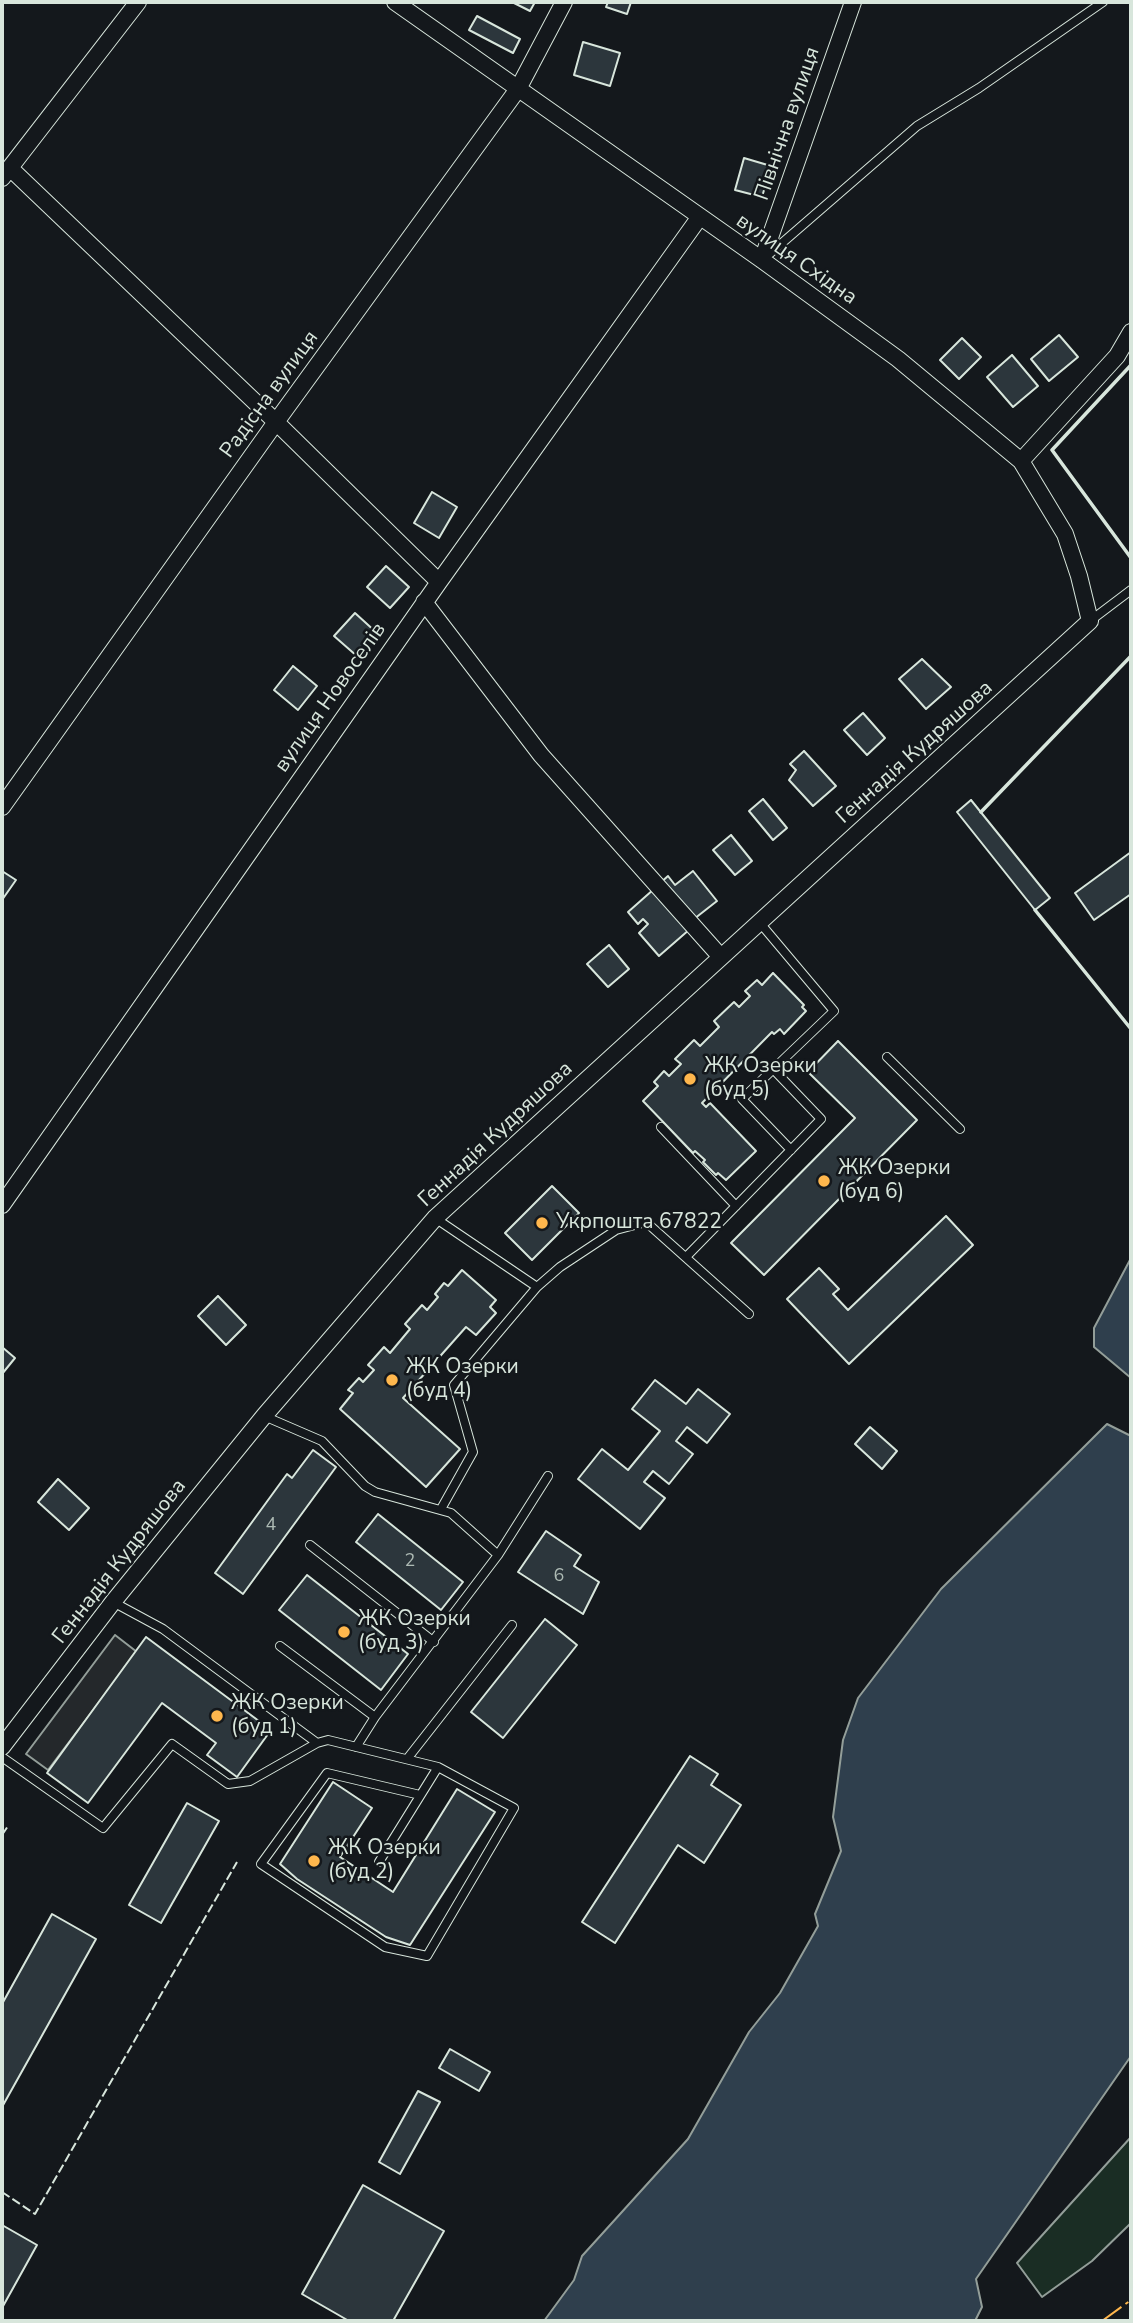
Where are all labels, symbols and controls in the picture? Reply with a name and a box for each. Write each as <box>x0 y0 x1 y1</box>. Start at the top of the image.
street label: Північна вулиця <box>750 44 826 204</box>
street label: вулиця Східна <box>731 209 861 311</box>
street label: Радісна вулиця <box>215 327 325 463</box>
street label: вулиця Новоселів <box>270 618 392 778</box>
street label: Геннадія Кудряшова <box>832 676 998 830</box>
place label: ЖК Озерки (буд 5) <box>704 1054 817 1104</box>
street label: Геннадія Кудряшова <box>414 1057 578 1213</box>
marker: ЖК Озерки (буд 5) <box>682 1071 698 1087</box>
place label: ЖК Озерки (буд 6) <box>838 1156 951 1206</box>
marker: ЖК Озерки (буд 6) <box>816 1173 832 1189</box>
place label: Укрпошта 67822 <box>556 1210 722 1236</box>
marker: Укрпошта 67822 <box>534 1215 550 1231</box>
place label: ЖК Озерки (буд 4) <box>406 1355 519 1405</box>
marker: ЖК Озерки (буд 4) <box>384 1372 400 1388</box>
street label: Геннадія Кудряшова <box>48 1475 192 1649</box>
house number: 4 <box>266 1515 276 1537</box>
house number: 2 <box>405 1551 415 1573</box>
house number: 6 <box>554 1566 564 1588</box>
place label: ЖК Озерки (буд 3) <box>358 1607 471 1657</box>
marker: ЖК Озерки (буд 3) <box>336 1624 352 1640</box>
place label: ЖК Озерки (буд 1) <box>231 1691 344 1741</box>
marker: ЖК Озерки (буд 1) <box>209 1708 225 1724</box>
place label: ЖК Озерки (буд 2) <box>328 1836 441 1886</box>
marker: ЖК Озерки (буд 2) <box>306 1853 322 1869</box>

